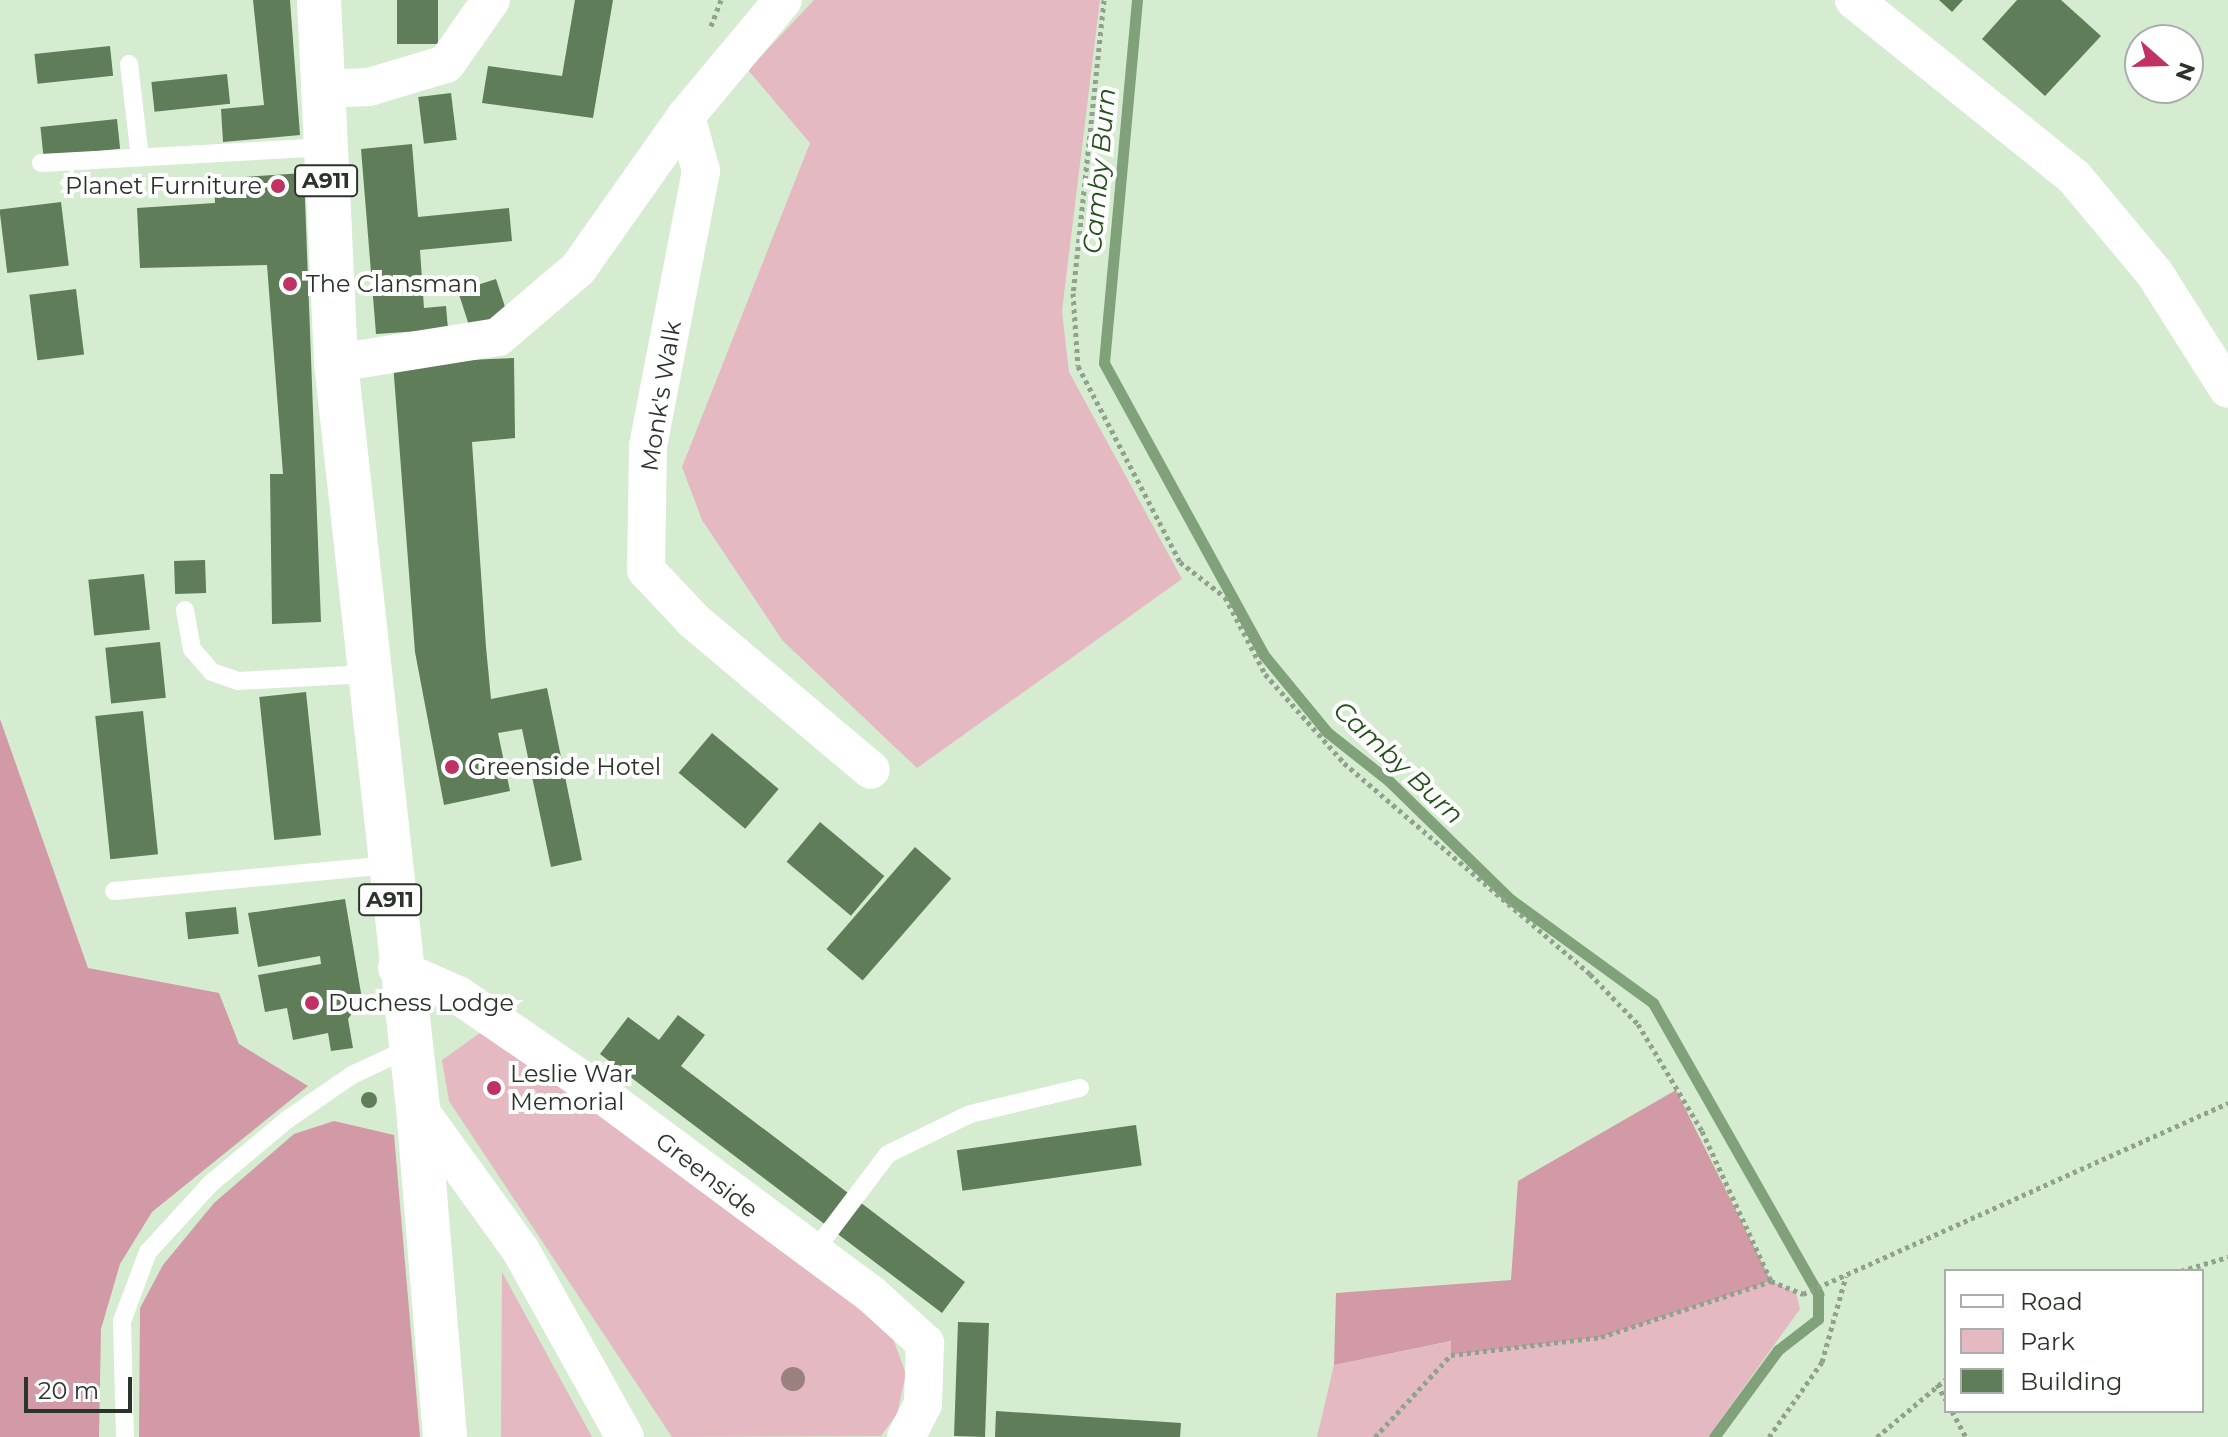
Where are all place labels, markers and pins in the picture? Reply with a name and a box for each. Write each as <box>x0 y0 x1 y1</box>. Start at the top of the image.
place label: Planet Furniture <box>65 172 262 200</box>
marker: Planet Furniture <box>269 177 287 195</box>
place label: The Clansman <box>306 270 478 298</box>
marker: The Clansman <box>281 275 299 293</box>
place label: Greenside Hotel <box>468 753 661 781</box>
marker: Greenside Hotel <box>443 758 461 776</box>
place label: Duchess Lodge <box>328 989 514 1017</box>
marker: Duchess Lodge <box>303 994 321 1012</box>
place label: Leslie War Memorial <box>510 1060 633 1116</box>
marker: Leslie War Memorial <box>485 1079 503 1097</box>

